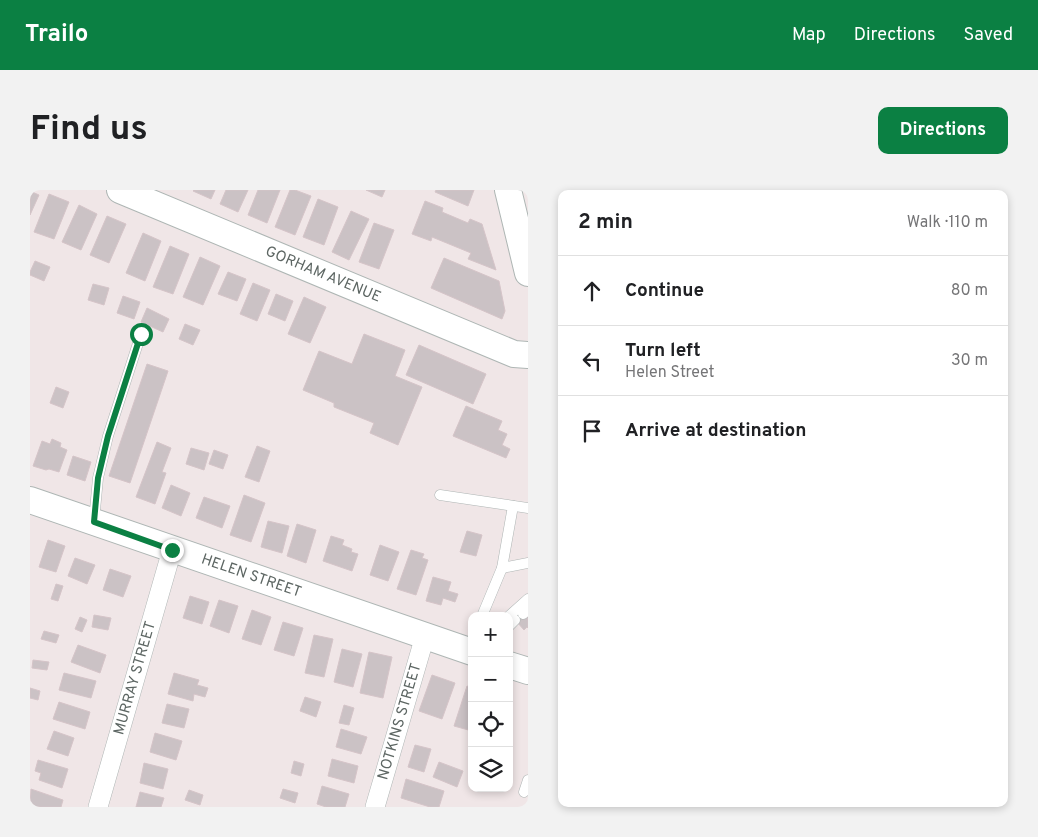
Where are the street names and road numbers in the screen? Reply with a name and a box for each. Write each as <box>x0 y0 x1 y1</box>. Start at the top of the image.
street label: GORHAM AVENUE <box>262 242 384 307</box>
street label: HELEN STREET <box>199 550 304 602</box>
street label: MURRAY STREET <box>110 619 160 737</box>
street label: NOTKINS STREET <box>374 661 426 782</box>

